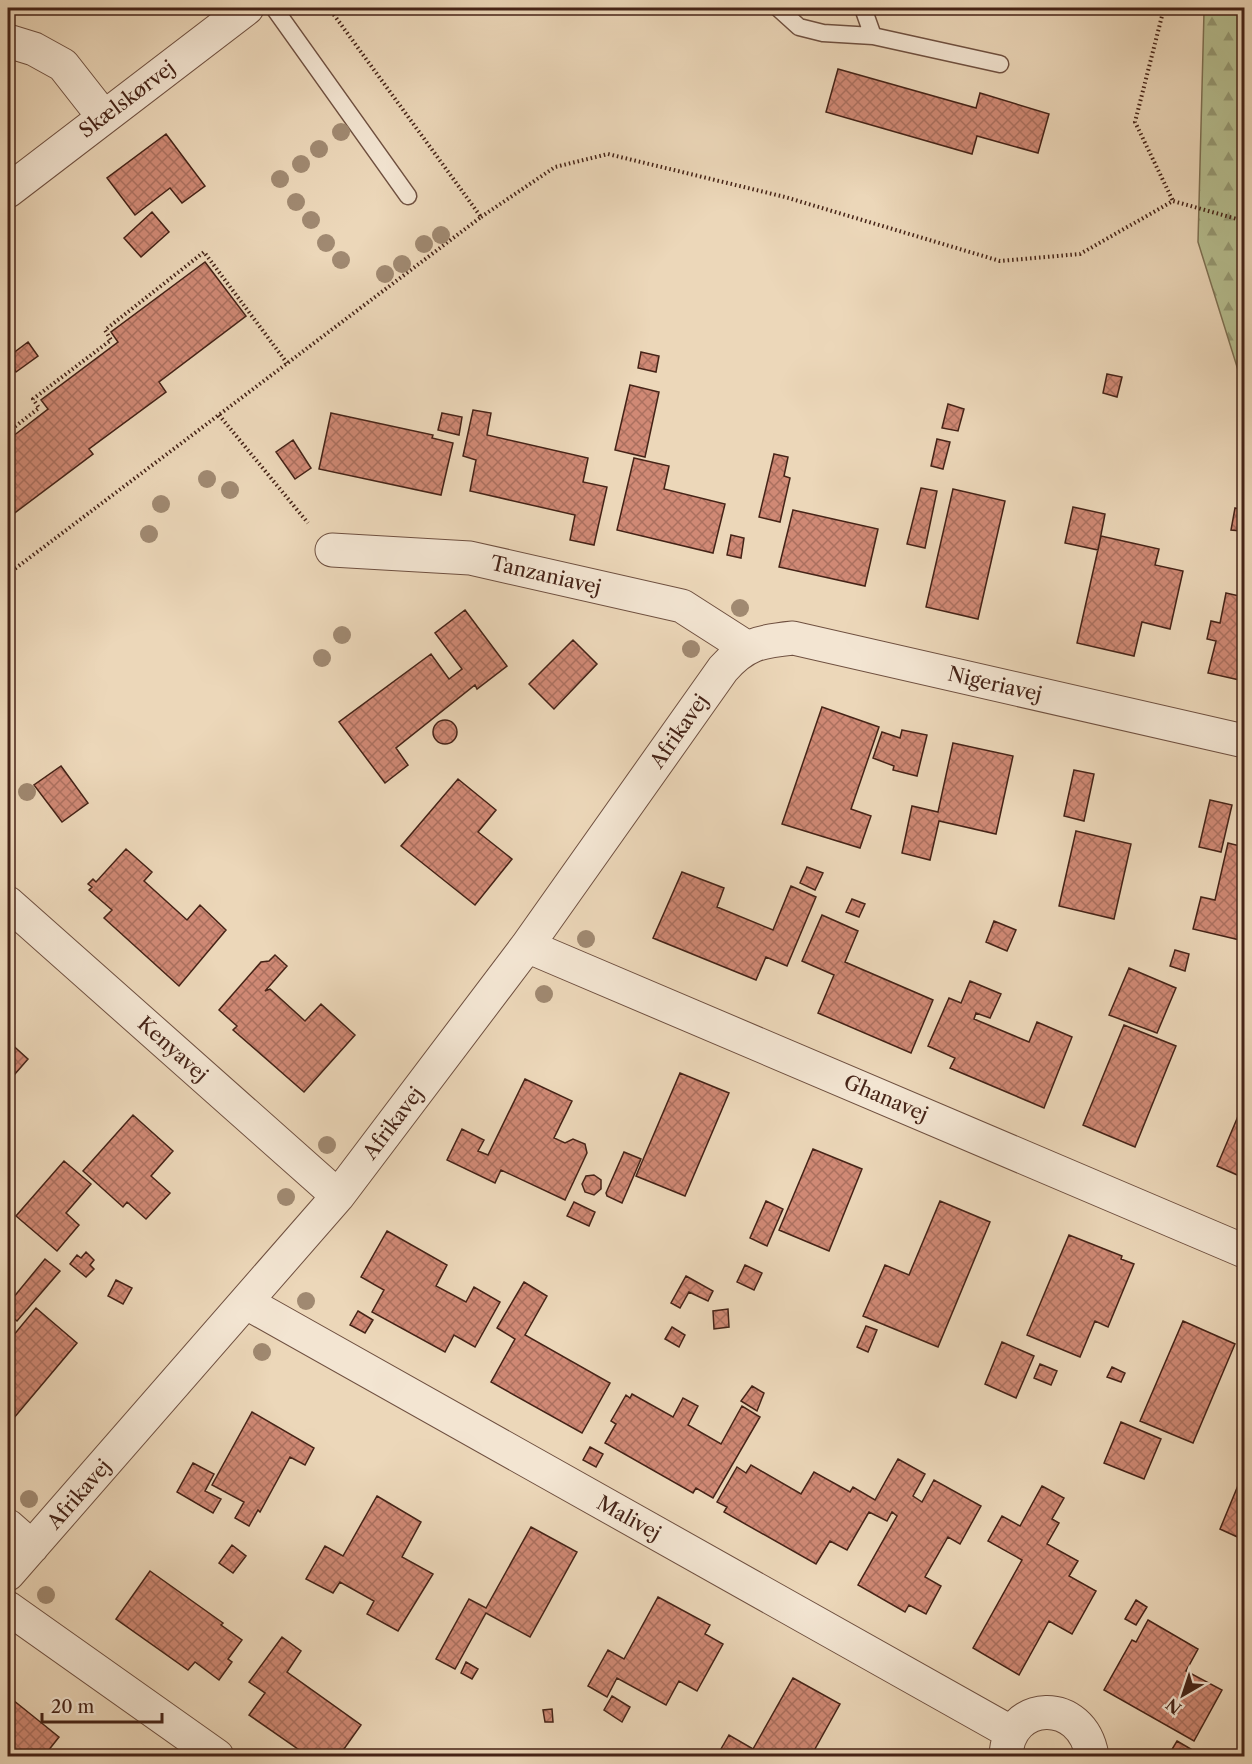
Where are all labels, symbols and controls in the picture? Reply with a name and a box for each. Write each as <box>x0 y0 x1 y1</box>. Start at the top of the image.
street label: Skælskørvej <box>74 55 180 143</box>
street label: Tanzaniavej <box>488 551 604 599</box>
street label: Nigeriavej <box>946 662 1044 706</box>
street label: Afrikavej <box>644 689 713 773</box>
street label: Kenyavej <box>133 1011 213 1087</box>
street label: Ghanavej <box>840 1070 932 1126</box>
street label: Afrikavej <box>357 1082 428 1165</box>
street label: Afrikavej <box>41 1454 116 1535</box>
street label: Malivej <box>593 1491 665 1545</box>
north arrow <box>1153 1665 1213 1725</box>
scale bar <box>42 1686 162 1724</box>
text: N <box>1162 1694 1185 1719</box>
text: 20 m <box>51 1696 95 1718</box>

